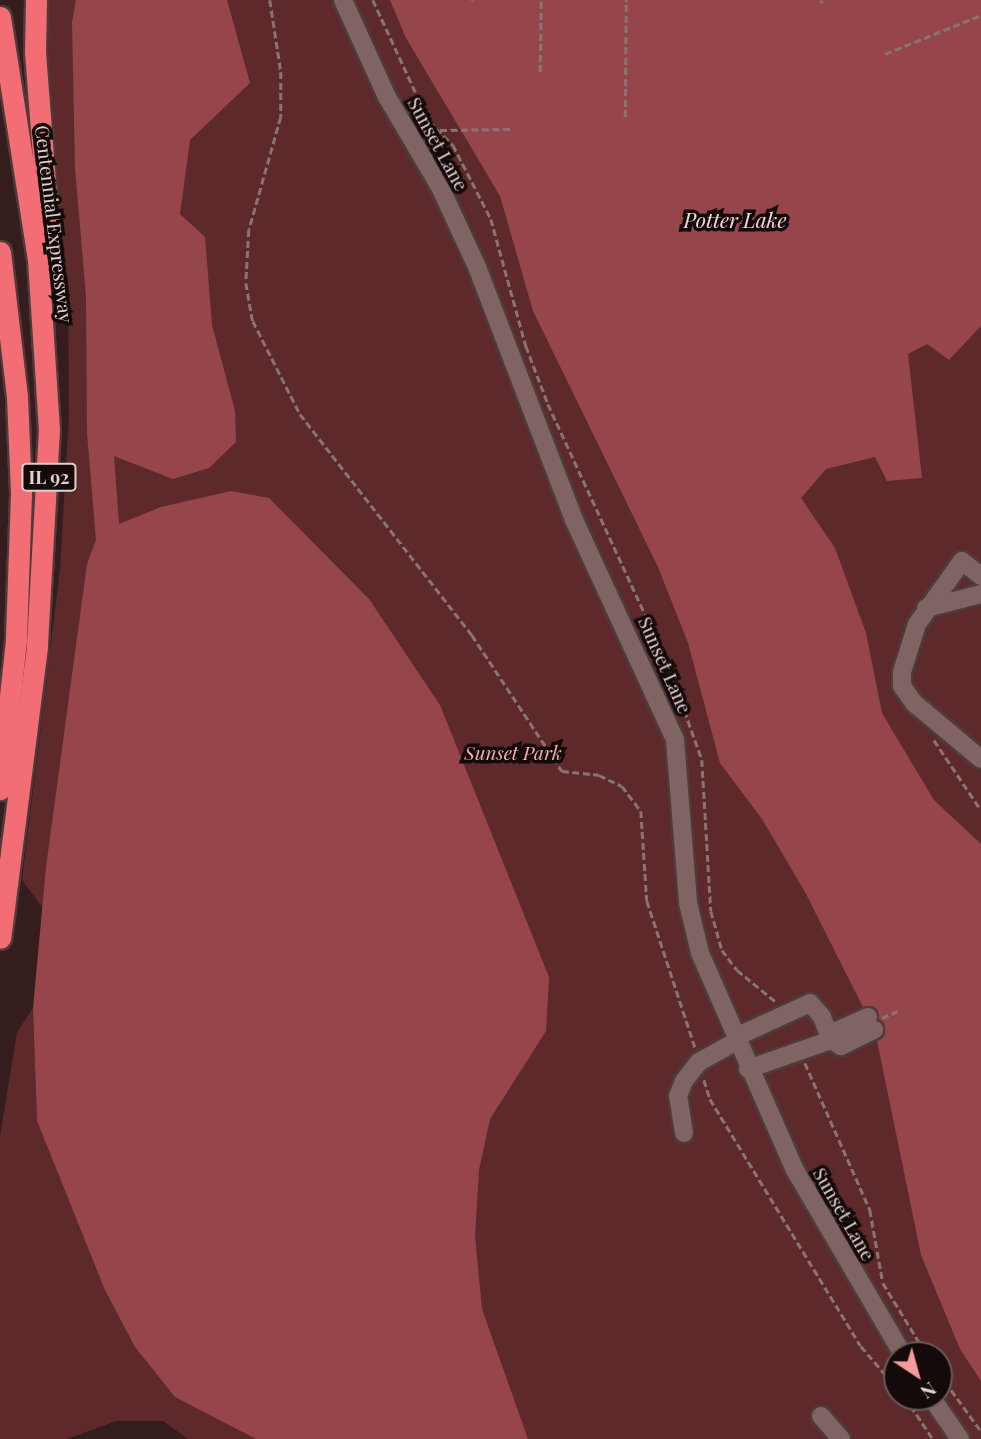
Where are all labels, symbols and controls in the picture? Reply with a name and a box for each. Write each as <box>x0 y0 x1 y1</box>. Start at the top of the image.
street label: Sunset Lane <box>403 93 473 195</box>
street label: Centennial Expressway <box>31 124 77 324</box>
water label: Potter Lake <box>684 206 786 232</box>
road number: IL 92 <box>21 462 77 491</box>
street label: Sunset Lane <box>633 613 697 717</box>
park label: Sunset Park <box>464 742 562 764</box>
street label: Sunset Lane <box>808 1163 880 1265</box>
north arrow <box>883 1341 953 1411</box>
text: N <box>916 1377 942 1406</box>

